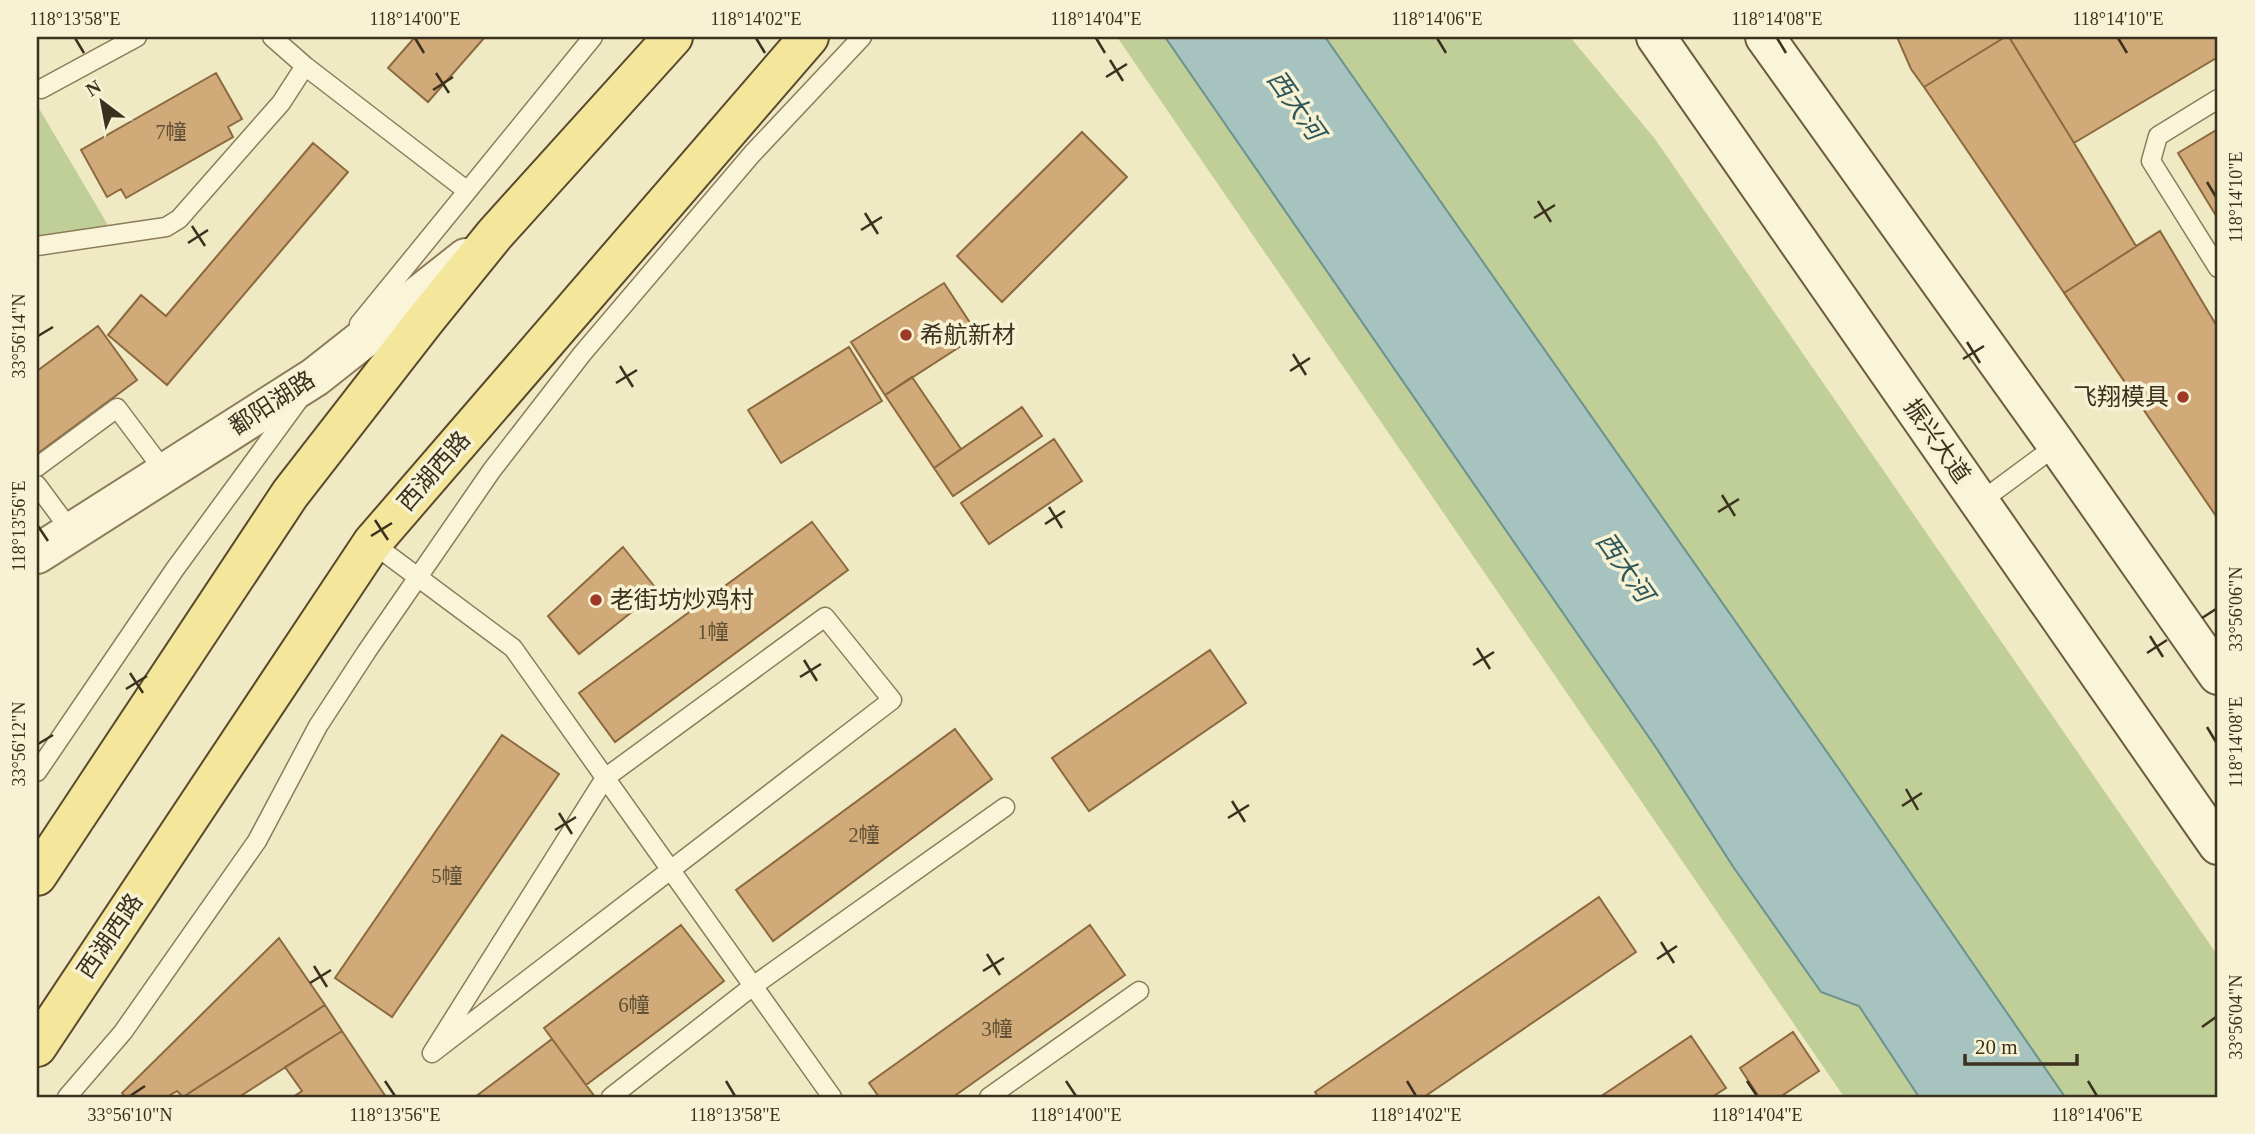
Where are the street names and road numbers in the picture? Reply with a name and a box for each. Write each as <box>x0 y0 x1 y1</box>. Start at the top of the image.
street label: 鄱阳湖路 <box>225 366 319 440</box>
street label: 振兴大道 <box>1899 394 1975 488</box>
street label: 西湖西路 <box>393 426 475 516</box>
street label: 西湖西路 <box>72 889 148 983</box>

